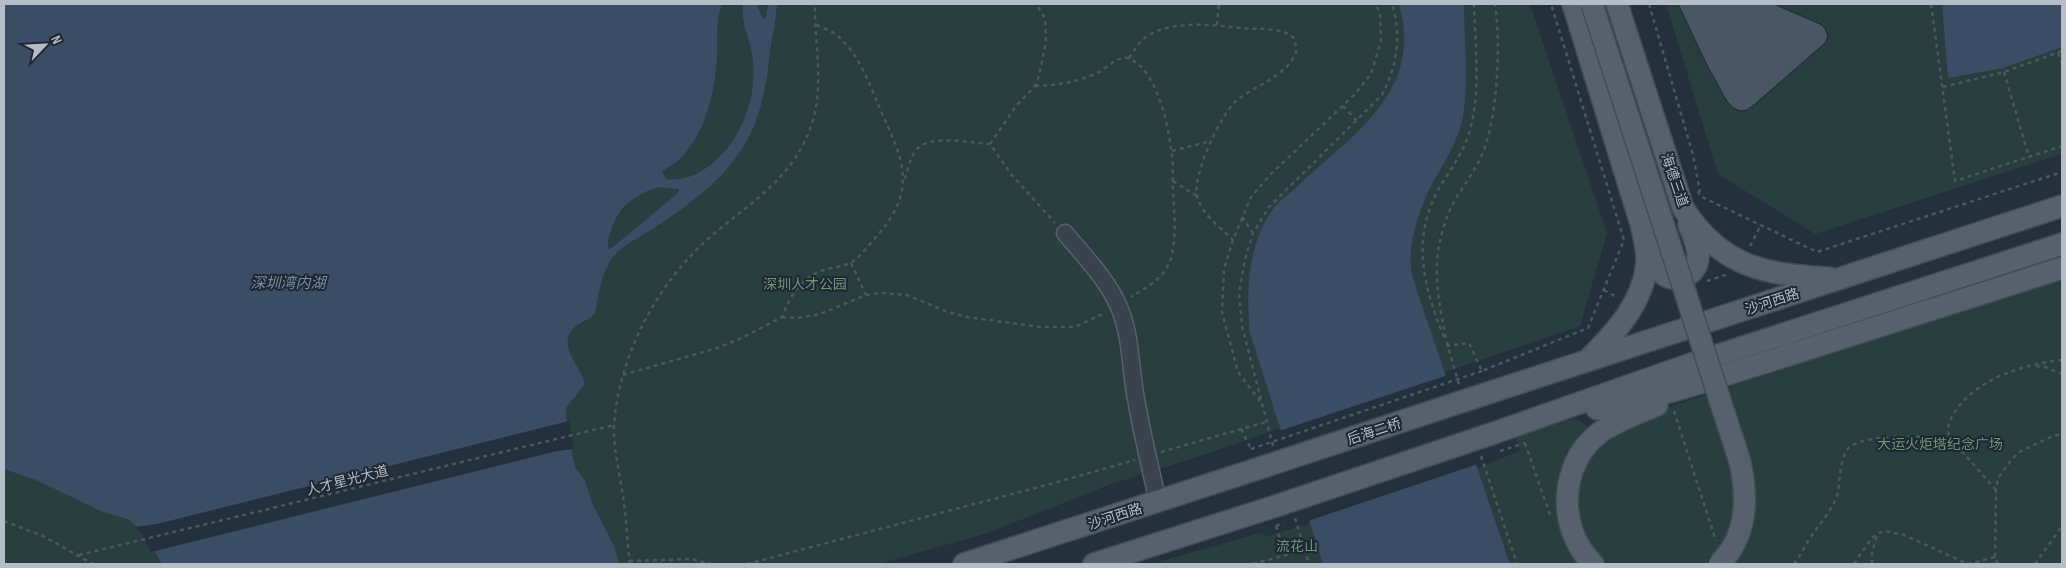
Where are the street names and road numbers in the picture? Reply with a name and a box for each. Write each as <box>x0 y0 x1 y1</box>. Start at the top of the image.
street label: 海德三道 <box>1657 151 1692 209</box>
street label: 沙河西路 <box>1743 285 1801 318</box>
street label: 后海二桥 <box>1345 415 1403 448</box>
street label: 人才星光大道 <box>304 462 390 499</box>
street label: 沙河西路 <box>1086 500 1144 533</box>

